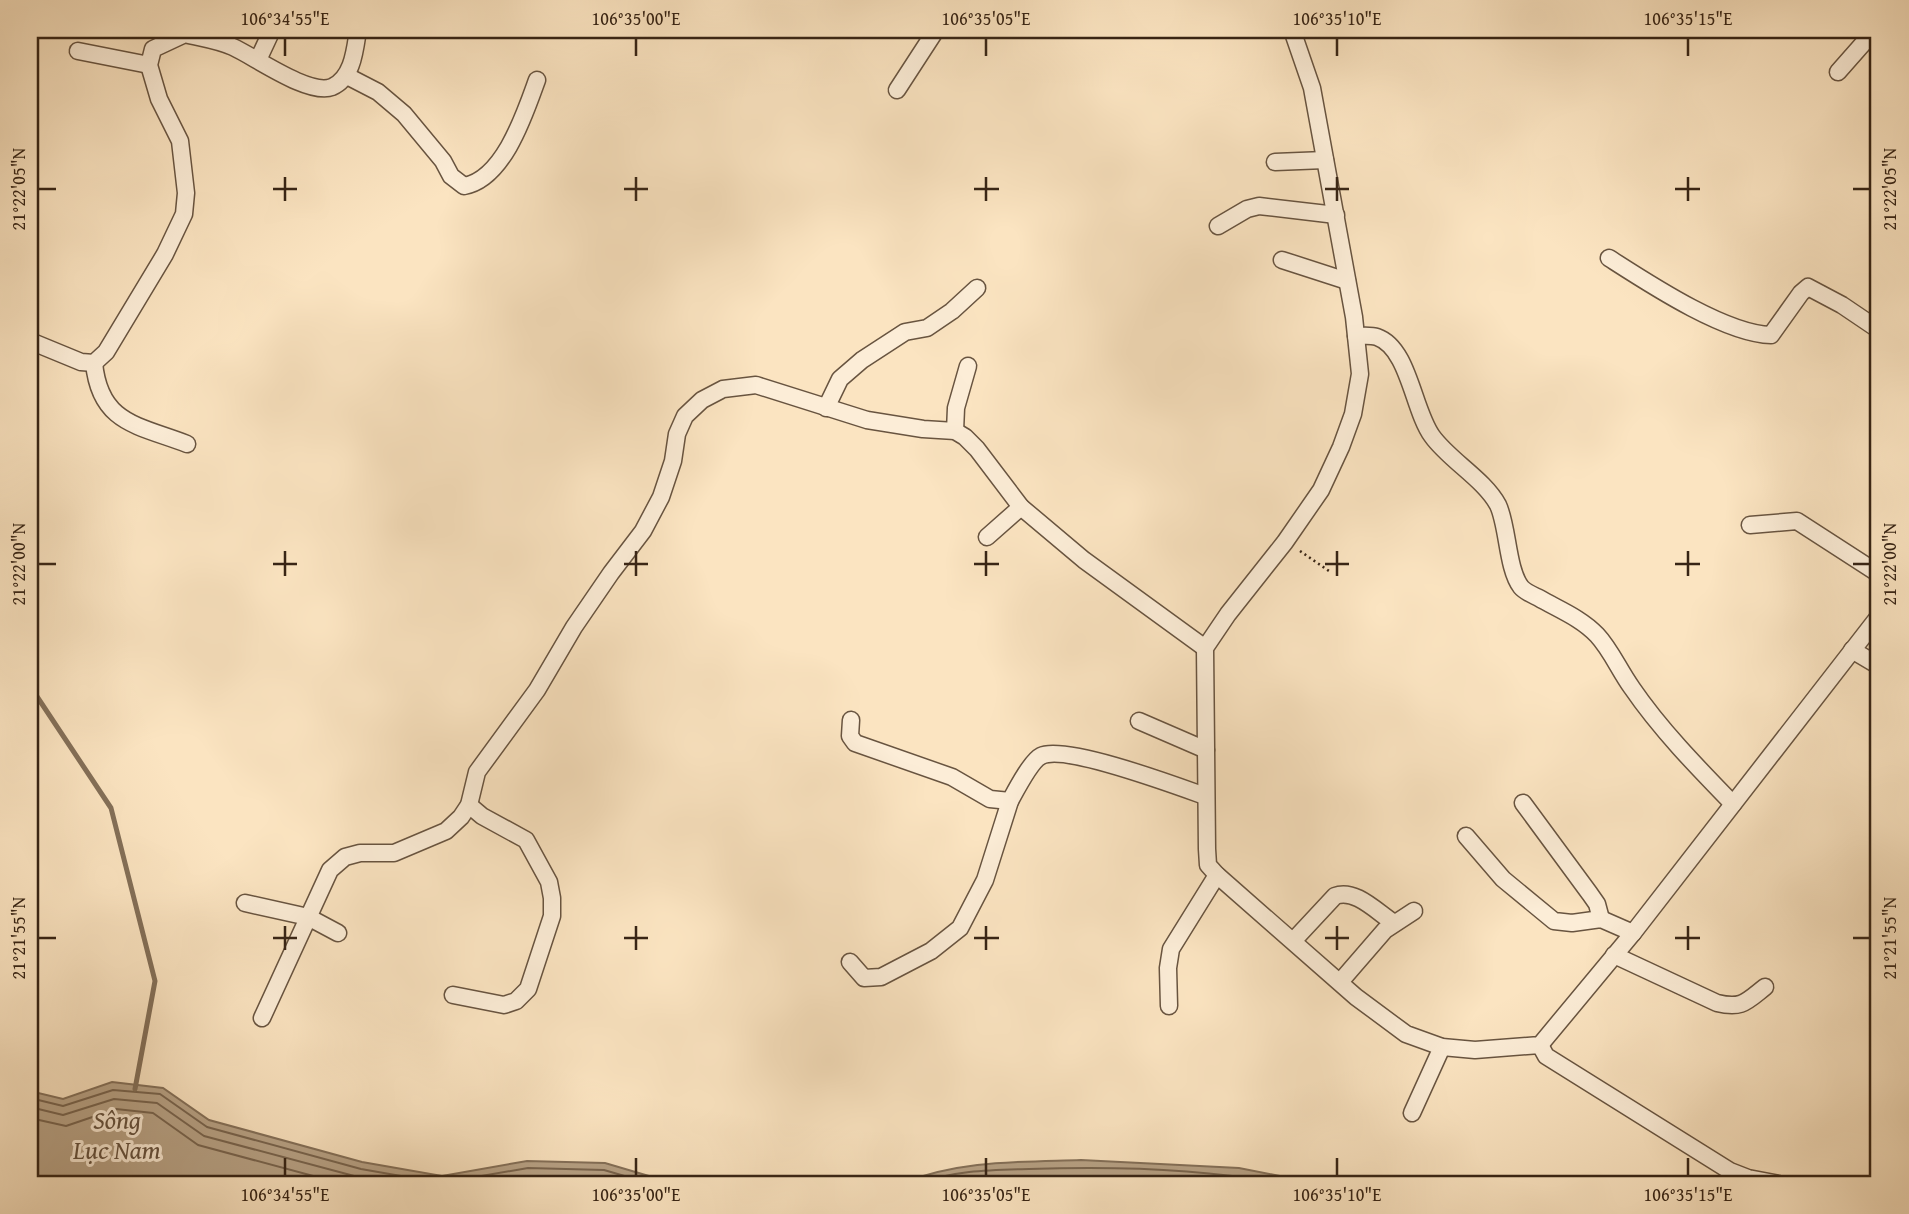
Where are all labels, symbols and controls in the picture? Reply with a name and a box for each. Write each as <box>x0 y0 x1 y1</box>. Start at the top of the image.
text: 106°34'55"E <box>241 5 329 32</box>
text: 106°35'00"E <box>592 5 680 32</box>
text: 106°35'05"E <box>942 5 1030 32</box>
text: 106°35'10"E <box>1293 5 1381 32</box>
text: 106°35'15"E <box>1644 5 1732 32</box>
text: 21°22'05"N <box>5 147 32 230</box>
text: 21°22'05"N <box>1876 147 1903 230</box>
text: 21°22'00"N <box>5 522 32 605</box>
text: 21°22'00"N <box>1876 522 1903 605</box>
text: 21°21'55"N <box>5 896 32 979</box>
text: 21°21'55"N <box>1876 896 1903 979</box>
water label: Sông Lục Nam <box>72 1100 161 1169</box>
text: 106°34'55"E <box>241 1181 329 1208</box>
text: 106°35'00"E <box>592 1181 680 1208</box>
text: 106°35'05"E <box>942 1181 1030 1208</box>
text: 106°35'10"E <box>1293 1181 1381 1208</box>
text: 106°35'15"E <box>1644 1181 1732 1208</box>

